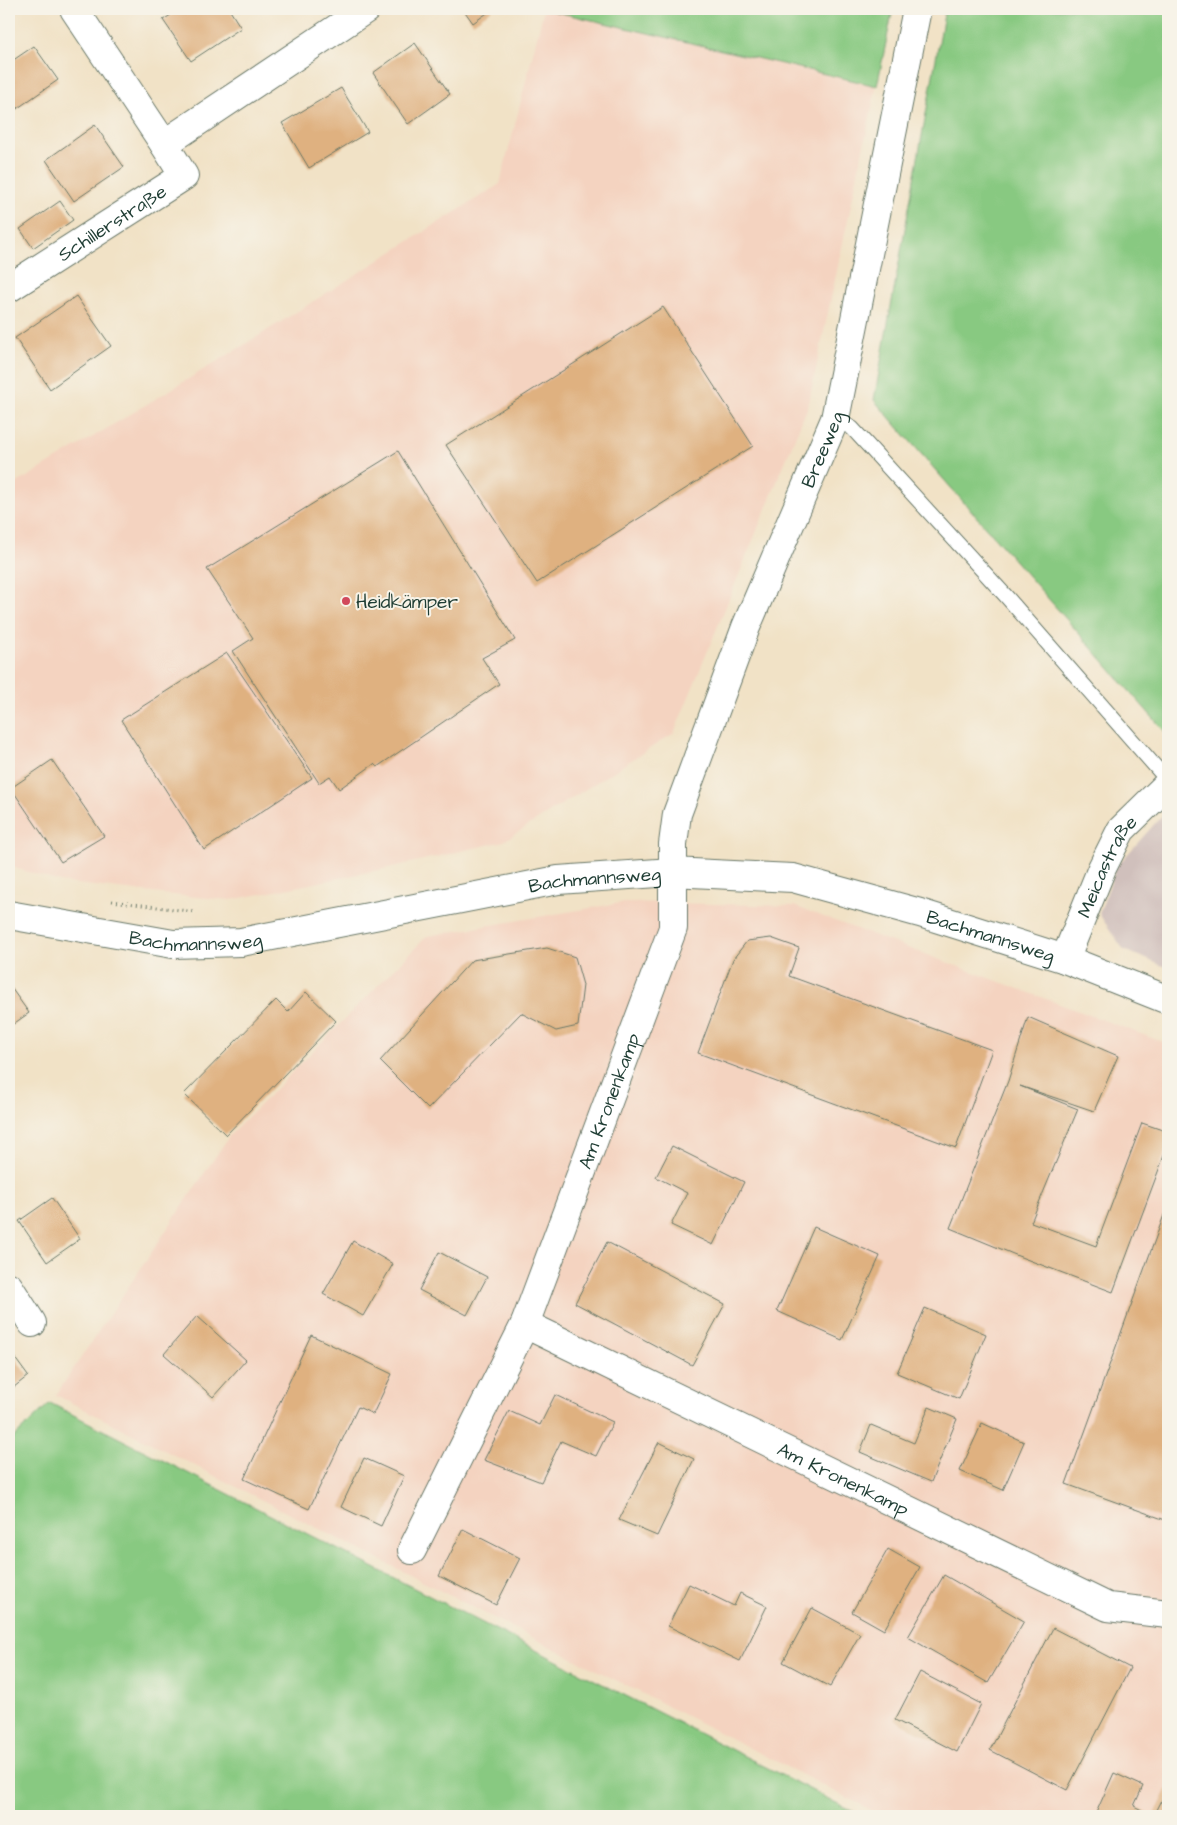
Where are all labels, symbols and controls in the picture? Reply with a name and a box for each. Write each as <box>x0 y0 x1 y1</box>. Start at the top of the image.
street label: Schillerstraße <box>53 179 172 268</box>
street label: Breeweg <box>795 410 852 492</box>
place label: Heidkämper <box>356 589 458 616</box>
marker: Heidkämper <box>340 595 352 607</box>
street label: Meicastraße <box>1071 809 1144 922</box>
street label: Bachmannsweg <box>526 861 662 901</box>
street label: Bachmannsweg <box>923 904 1058 971</box>
street label: Bachmannsweg <box>127 925 265 959</box>
street label: Am Kronenkamp <box>572 1029 648 1173</box>
street label: Am Kronenkamp <box>772 1437 914 1524</box>

